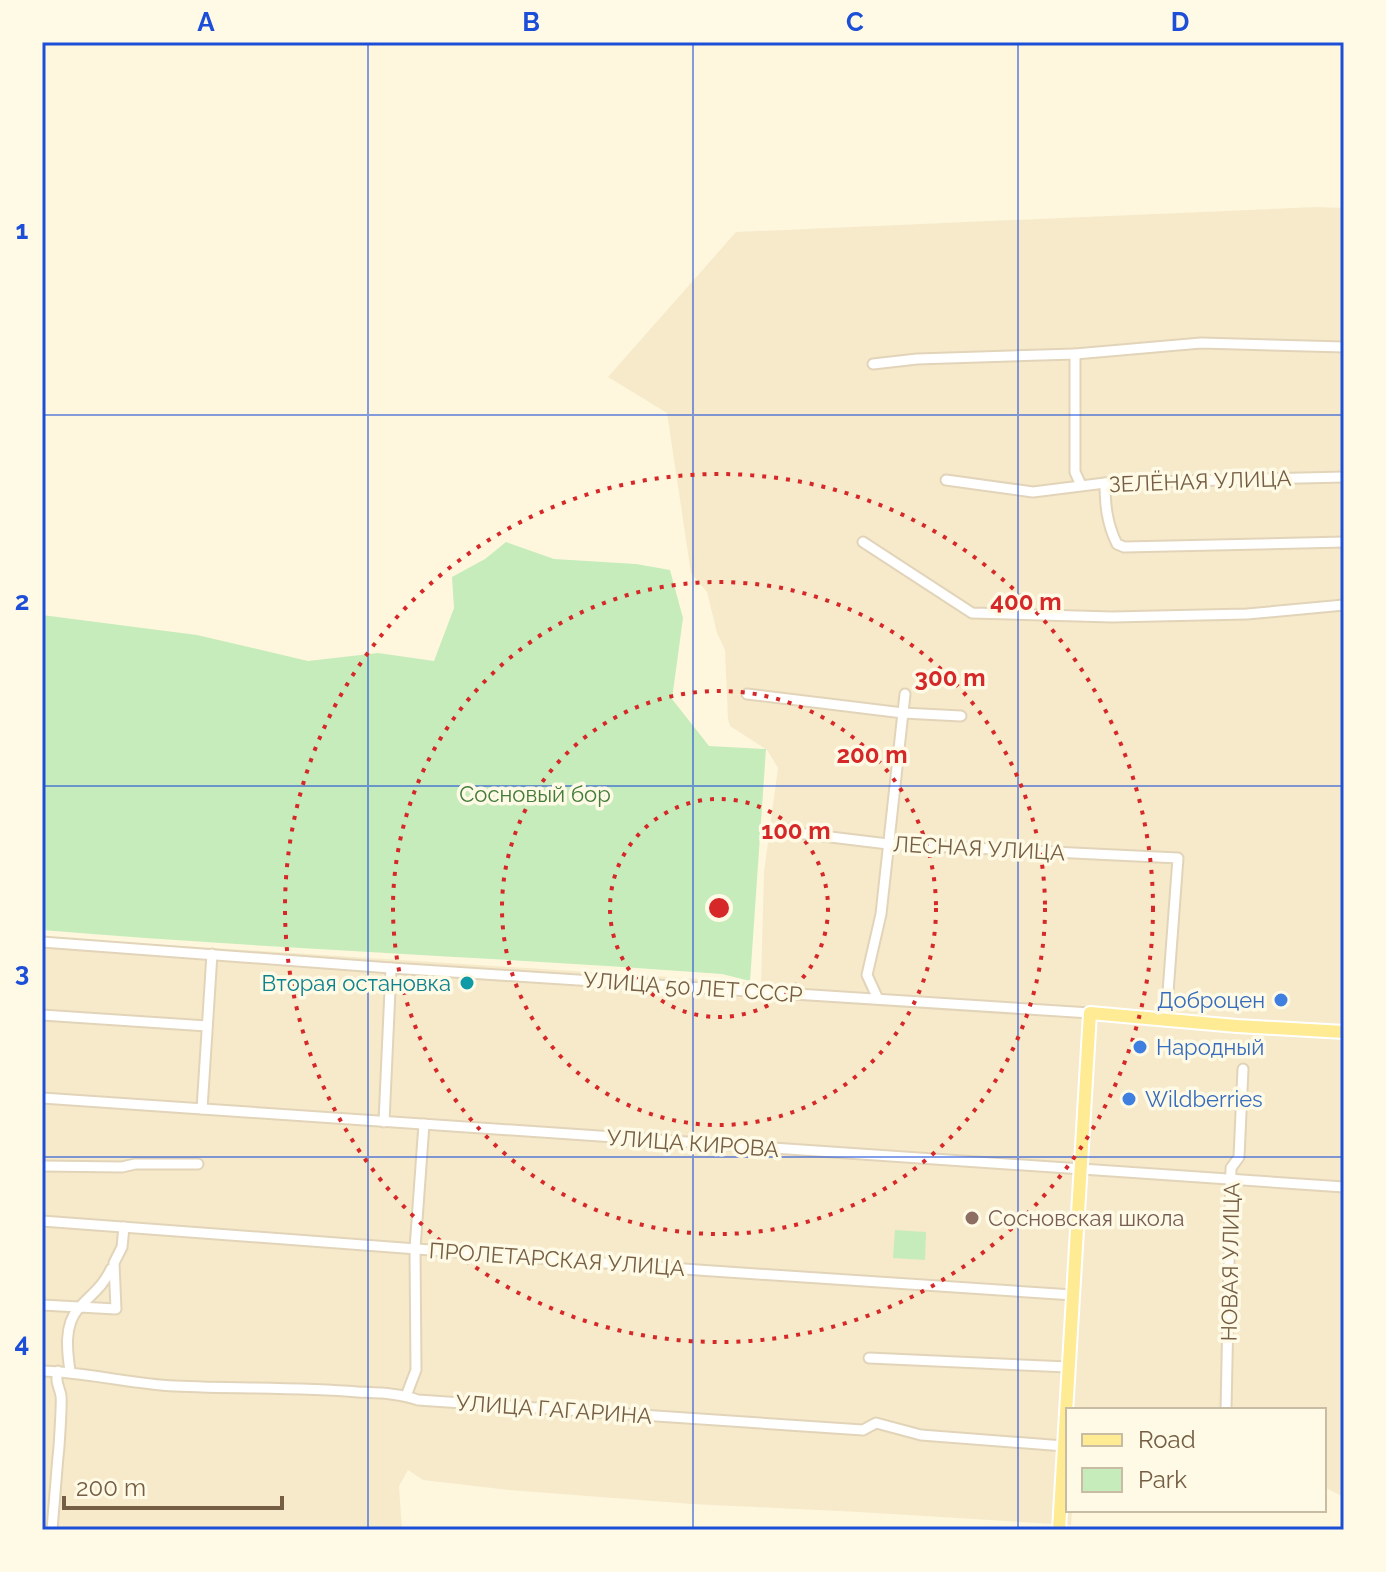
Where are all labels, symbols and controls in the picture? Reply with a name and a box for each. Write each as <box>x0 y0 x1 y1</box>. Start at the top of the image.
text: A <box>197 7 215 37</box>
text: B <box>522 7 540 37</box>
text: C <box>846 7 864 37</box>
text: D <box>1171 7 1189 37</box>
text: 1 <box>16 215 29 245</box>
street label: ЗЕЛЁНАЯ УЛИЦА <box>1108 465 1292 497</box>
text: 2 <box>15 586 29 616</box>
text: 400 m <box>990 587 1062 616</box>
text: 300 m <box>915 663 985 692</box>
text: 200 m <box>836 740 908 769</box>
park label: Сосновый бор <box>459 781 611 807</box>
text: 100 m <box>761 816 831 845</box>
street label: ЛЕСНАЯ УЛИЦА <box>892 831 1066 865</box>
centre of rings <box>705 894 733 922</box>
text: 3 <box>15 957 29 987</box>
street label: УЛИЦА 50 ЛЕТ СССР <box>583 966 804 1008</box>
place label: Вторая остановка <box>262 970 451 996</box>
marker: Вторая остановка <box>458 974 476 992</box>
place label: Доброцен <box>1157 987 1265 1013</box>
marker: Доброцен <box>1272 991 1290 1009</box>
place label: Народный <box>1156 1034 1264 1060</box>
marker: Народный <box>1131 1038 1149 1056</box>
place label: Wildberries <box>1145 1086 1263 1112</box>
marker: Wildberries <box>1120 1090 1138 1108</box>
street label: УЛИЦА КИРОВА <box>606 1124 780 1162</box>
street label: НОВАЯ УЛИЦА <box>1216 1182 1244 1342</box>
place label: Сосновская школа <box>988 1205 1184 1231</box>
marker: Сосновская школа <box>963 1209 981 1227</box>
street label: ПРОЛЕТАРСКАЯ УЛИЦА <box>428 1237 686 1281</box>
text: 4 <box>15 1328 29 1358</box>
street label: УЛИЦА ГАГАРИНА <box>455 1389 653 1429</box>
legend <box>1066 1408 1326 1512</box>
text: Road <box>1138 1425 1196 1454</box>
scale bar <box>64 1460 282 1510</box>
text: Park <box>1138 1465 1187 1494</box>
text: 200 m <box>76 1473 146 1502</box>

